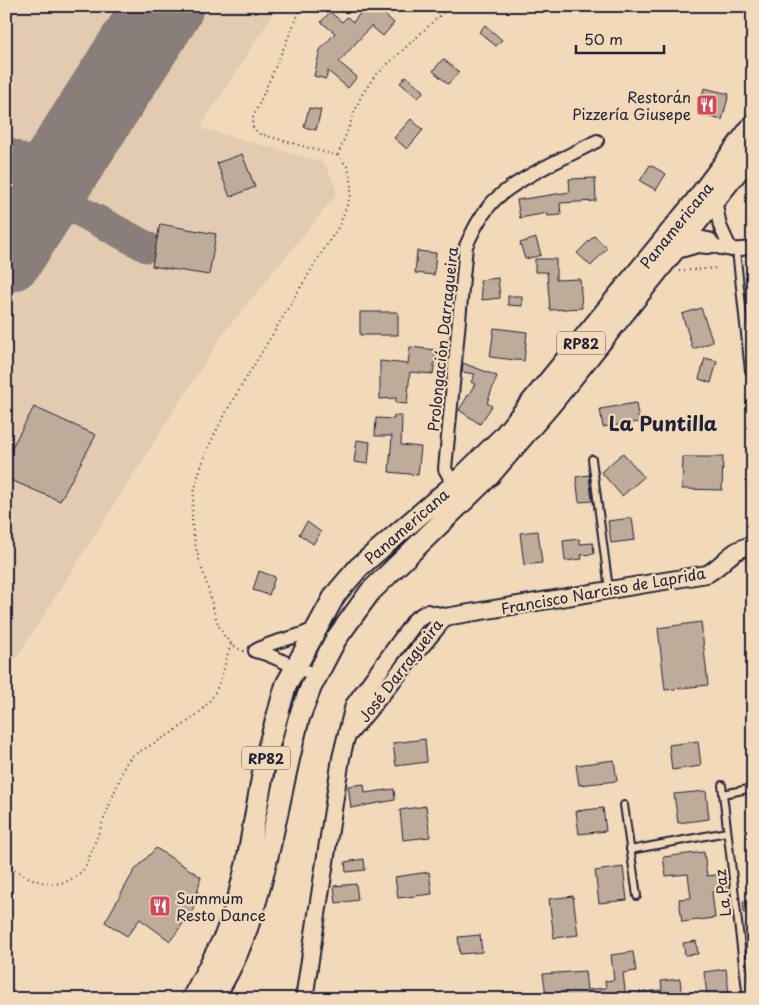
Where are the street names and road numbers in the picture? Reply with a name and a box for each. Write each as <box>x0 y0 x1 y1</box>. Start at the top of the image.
street label: Panamericana <box>634 176 719 273</box>
street label: Prolongación Darragueira <box>421 245 463 432</box>
road number: RP82 <box>557 332 605 354</box>
street label: Panamericana <box>359 482 454 569</box>
street label: Francisco Narciso de Laprida <box>499 561 708 619</box>
street label: José Darragueira <box>352 613 448 727</box>
road number: RP82 <box>242 746 290 770</box>
street label: La Paz <box>708 868 736 918</box>

